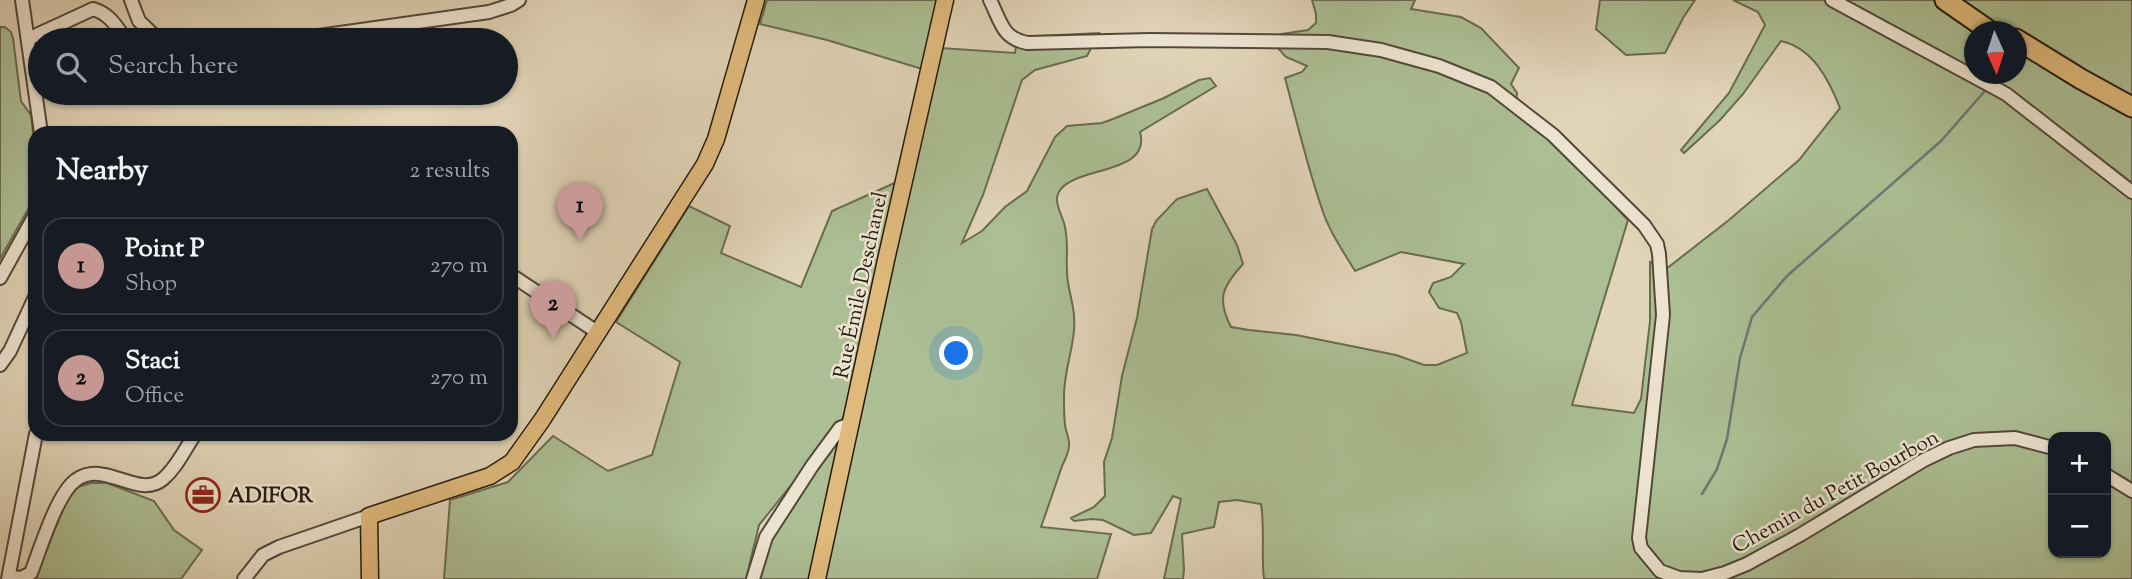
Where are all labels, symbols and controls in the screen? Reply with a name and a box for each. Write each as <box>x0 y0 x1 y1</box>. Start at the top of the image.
north arrow <box>1964 21 2027 84</box>
search box <box>28 28 518 105</box>
icon: search <box>52 48 90 86</box>
text: Search here <box>108 48 238 85</box>
text: Nearby <box>56 150 148 193</box>
text: 2 results <box>410 155 490 188</box>
pin: 1 <box>557 183 603 241</box>
street label: Rue Émile Deschanel <box>827 189 896 382</box>
text: Point P <box>125 231 204 268</box>
text: 1 <box>77 250 85 283</box>
text: 270 m <box>430 250 488 283</box>
text: Shop <box>125 268 177 301</box>
pin: 2 <box>530 281 576 339</box>
your location <box>939 336 973 370</box>
text: Staci <box>125 343 180 380</box>
text: 2 <box>76 362 86 395</box>
text: 270 m <box>430 362 488 395</box>
text: Office <box>125 380 184 413</box>
street label: Chemin du Petit Bourbon <box>1727 423 1945 562</box>
map controls <box>2048 432 2111 558</box>
button: + <box>2048 432 2111 495</box>
office icon: ADIFOR <box>184 476 222 514</box>
place label: ADIFOR <box>228 482 314 512</box>
button: − <box>2048 495 2111 558</box>

